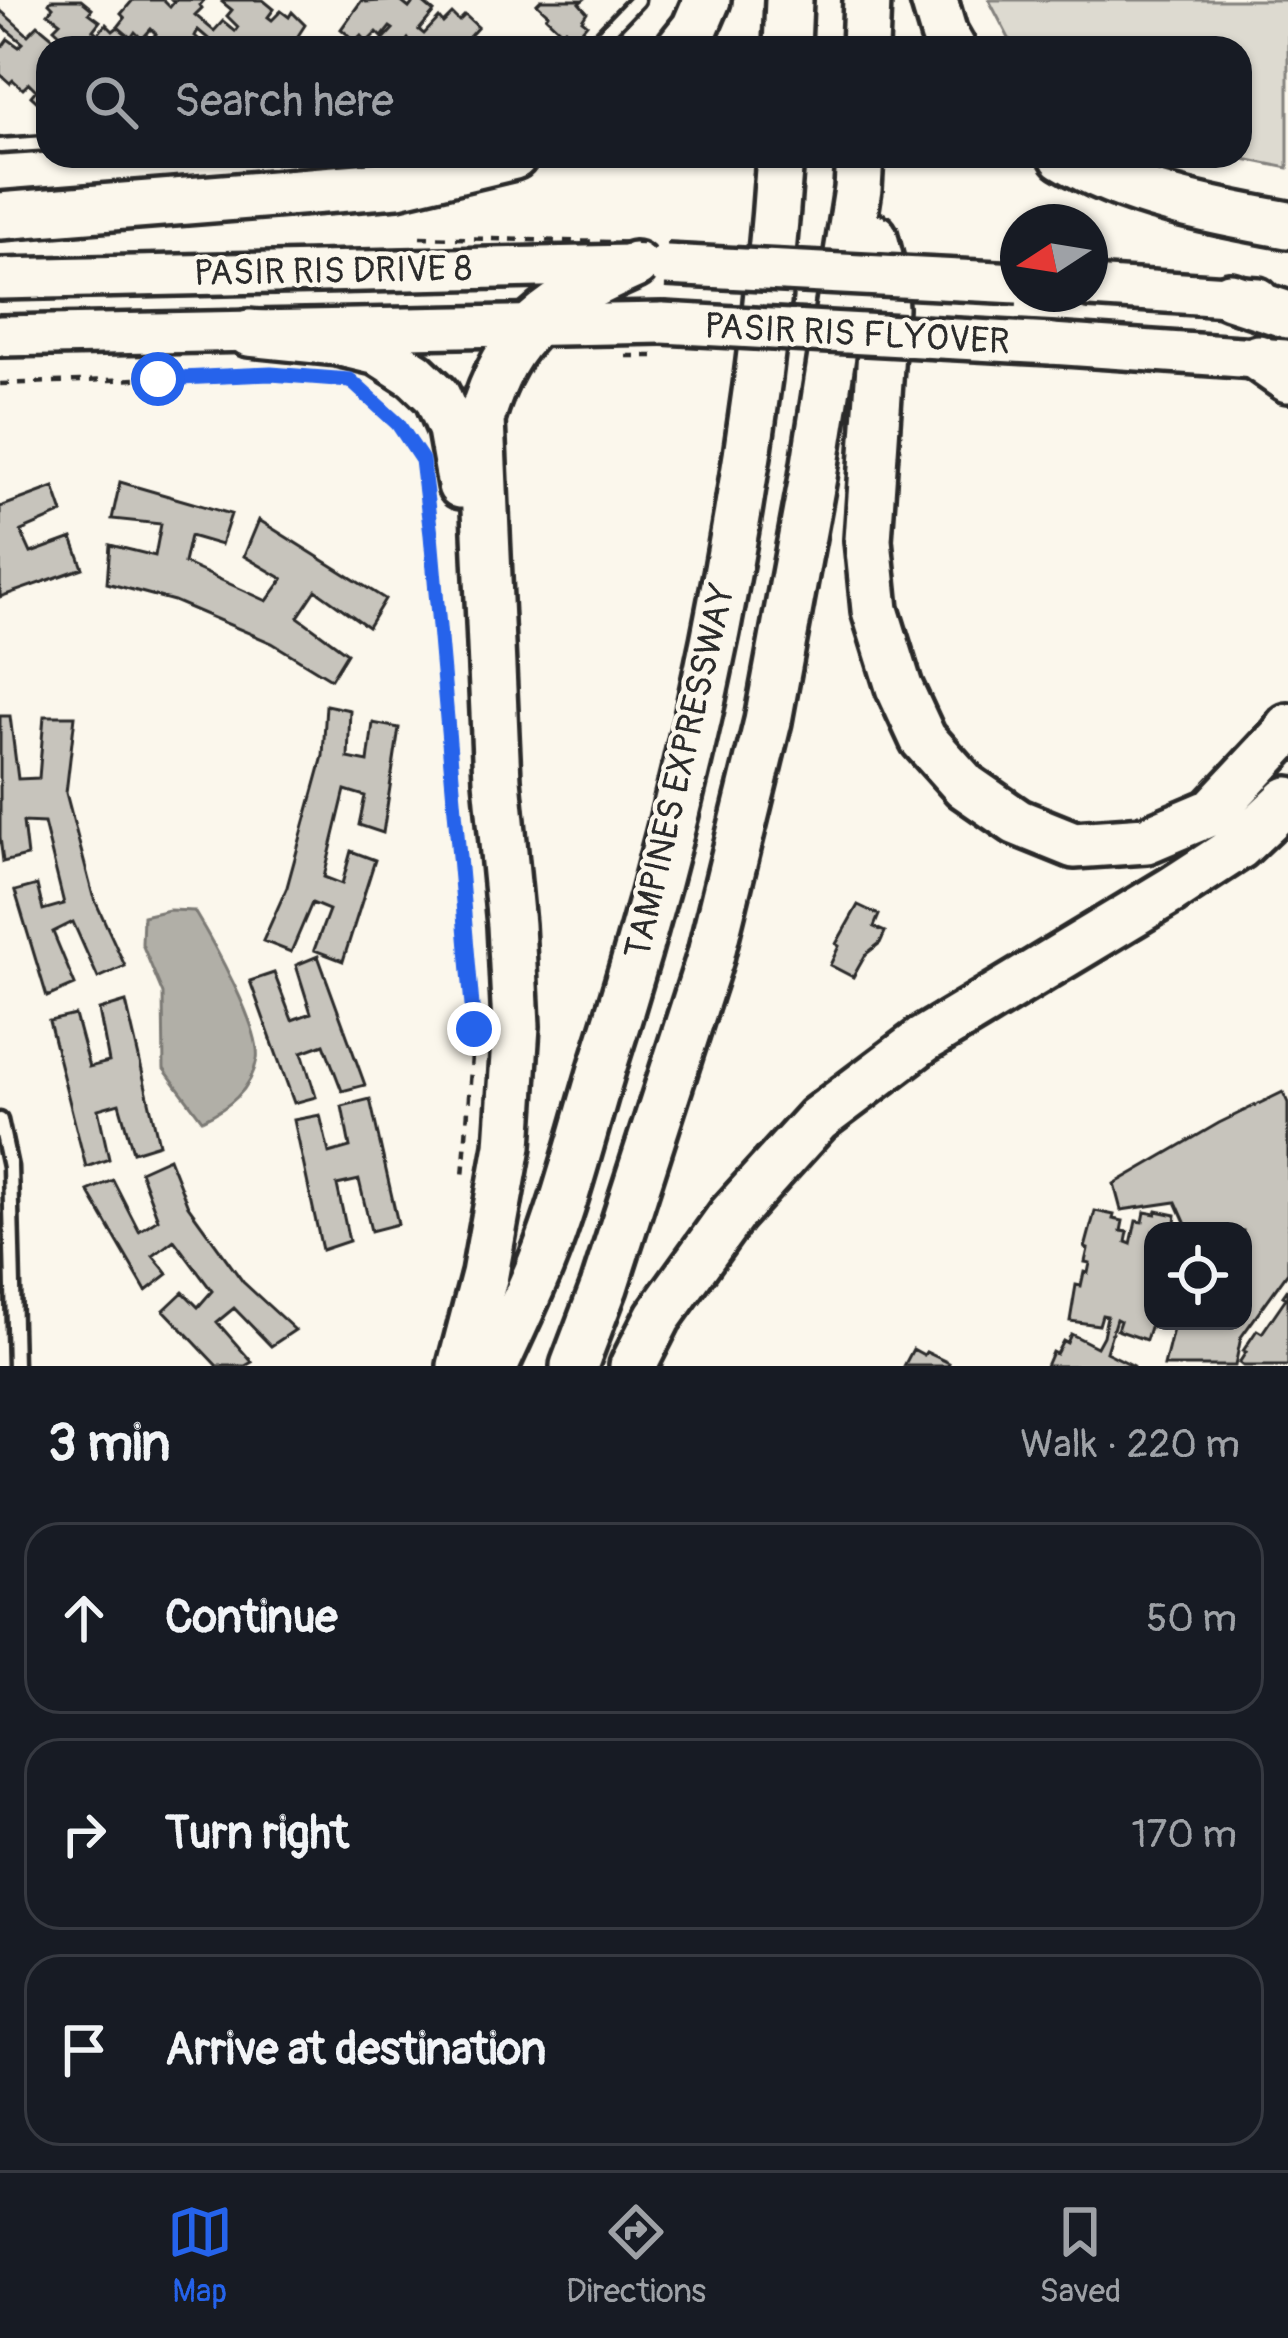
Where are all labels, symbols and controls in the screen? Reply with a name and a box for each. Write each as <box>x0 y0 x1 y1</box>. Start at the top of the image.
search box <box>36 36 1252 168</box>
icon: search <box>78 69 144 135</box>
text: Search here <box>174 74 394 130</box>
north arrow <box>1000 204 1108 312</box>
street label: PASIR RIS DRIVE 8 <box>193 246 473 296</box>
street label: PASIR RIS FLYOVER <box>703 304 1011 364</box>
route start <box>131 352 185 406</box>
street label: TAMPINES EXPRESSWAY <box>615 579 745 963</box>
route end <box>447 1002 501 1056</box>
map controls <box>1144 1222 1252 1330</box>
button: locate <box>1144 1222 1252 1330</box>
text: 3 min <box>48 1412 170 1476</box>
text: Walk · 220 m <box>1020 1420 1240 1469</box>
icon: ahead <box>51 1585 117 1651</box>
text: Continue <box>165 1590 338 1646</box>
text: 50 m <box>1146 1594 1237 1643</box>
icon: right <box>51 1801 117 1867</box>
text: Turn right <box>165 1806 349 1862</box>
text: 170 m <box>1131 1810 1237 1859</box>
icon: arrive <box>51 2017 117 2083</box>
text: Arrive at destination <box>165 2022 546 2078</box>
tab: Map <box>167 2199 233 2312</box>
tab: Directions <box>566 2199 706 2312</box>
tab: Saved <box>1039 2199 1121 2312</box>

